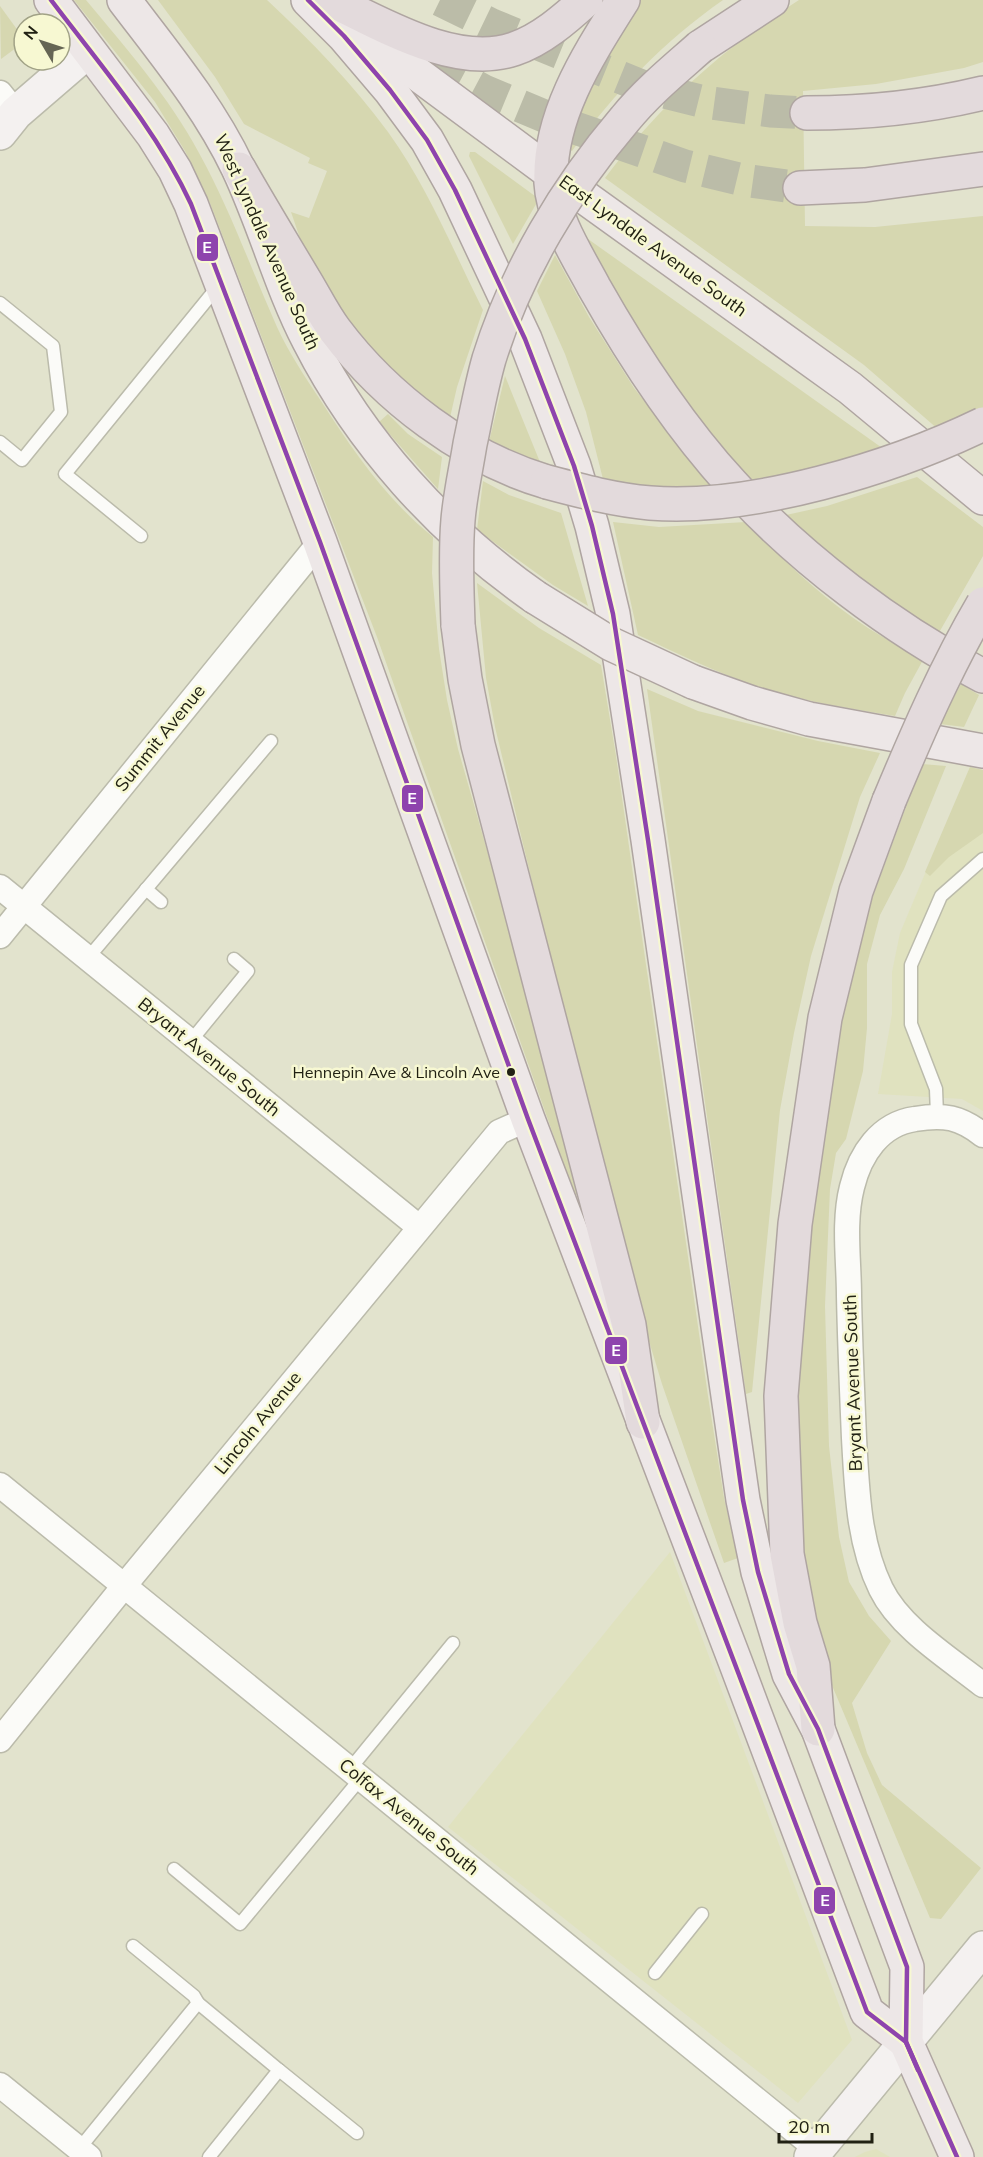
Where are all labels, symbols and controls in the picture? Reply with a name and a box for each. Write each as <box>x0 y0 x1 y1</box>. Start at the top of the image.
north arrow <box>12 12 72 72</box>
text: N <box>19 22 42 44</box>
street label: West Lyndale Avenue South <box>209 130 326 353</box>
street label: East Lyndale Avenue South <box>555 170 752 322</box>
line badge: E <box>196 233 219 262</box>
text: E <box>202 237 212 257</box>
street label: Summit Avenue <box>109 679 210 796</box>
line badge: E <box>401 784 424 813</box>
text: E <box>407 788 417 808</box>
street label: Bryant Avenue South <box>133 992 285 1121</box>
place label: Hennepin Ave & Lincoln Ave <box>293 1062 500 1082</box>
marker: Hennepin Ave & Lincoln Ave <box>505 1066 517 1078</box>
street label: Bryant Avenue South <box>838 1294 867 1472</box>
line badge: E <box>604 1336 628 1365</box>
text: E <box>611 1340 621 1360</box>
street label: Lincoln Avenue <box>209 1367 306 1479</box>
street label: Colfax Avenue South <box>335 1753 484 1880</box>
line badge: E <box>813 1886 836 1915</box>
text: E <box>820 1890 830 1910</box>
scale bar <box>779 2106 872 2144</box>
text: 20 m <box>788 2115 830 2138</box>

